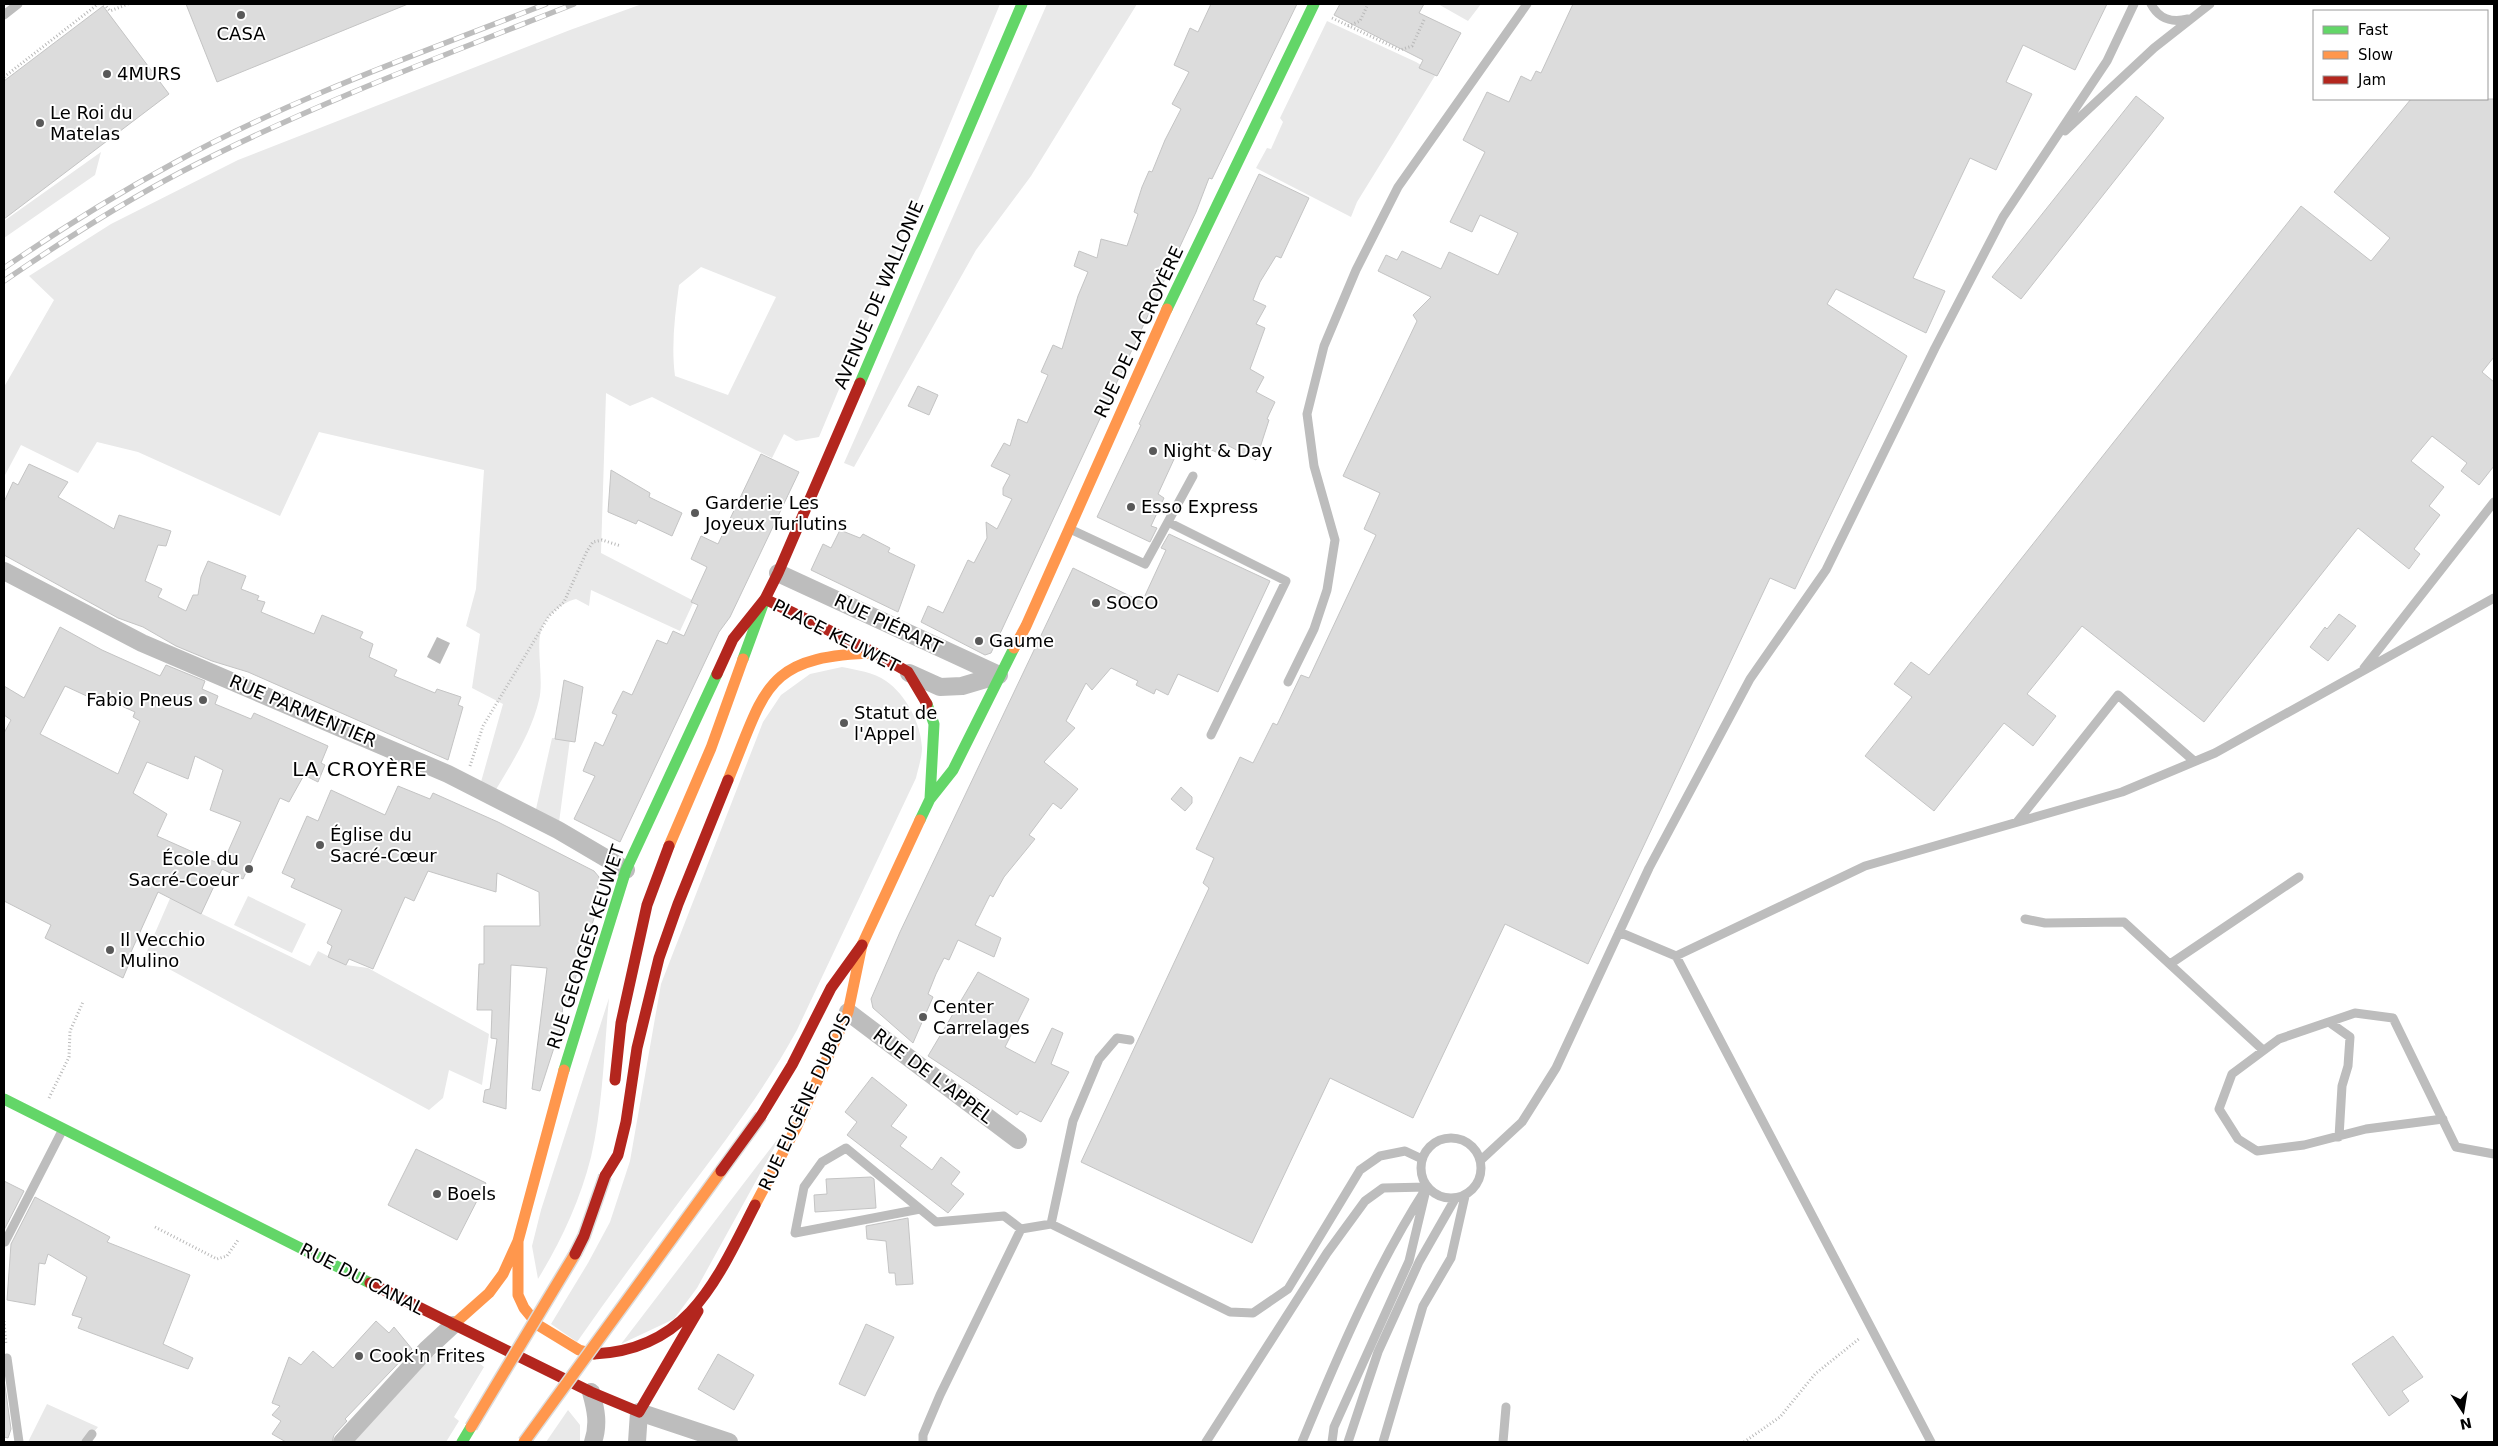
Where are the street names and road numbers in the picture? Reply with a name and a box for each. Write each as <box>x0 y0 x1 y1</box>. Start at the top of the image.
street label: AVENUE DE WALLONIE <box>829 198 928 392</box>
street label: RUE DE LA CROYÈRE <box>1090 243 1188 421</box>
street label: RUE PIÉRART <box>831 589 946 658</box>
street label: PLACE KEUWET <box>769 595 904 677</box>
street label: RUE PARMENTIER <box>226 670 380 751</box>
street label: RUE GEORGES KEUWET <box>543 841 629 1052</box>
street label: RUE EUGÈNE DUBOIS <box>754 1010 855 1194</box>
street label: RUE DE L'APPEL <box>869 1024 997 1127</box>
street label: RUE DU CANAL <box>297 1238 428 1319</box>

